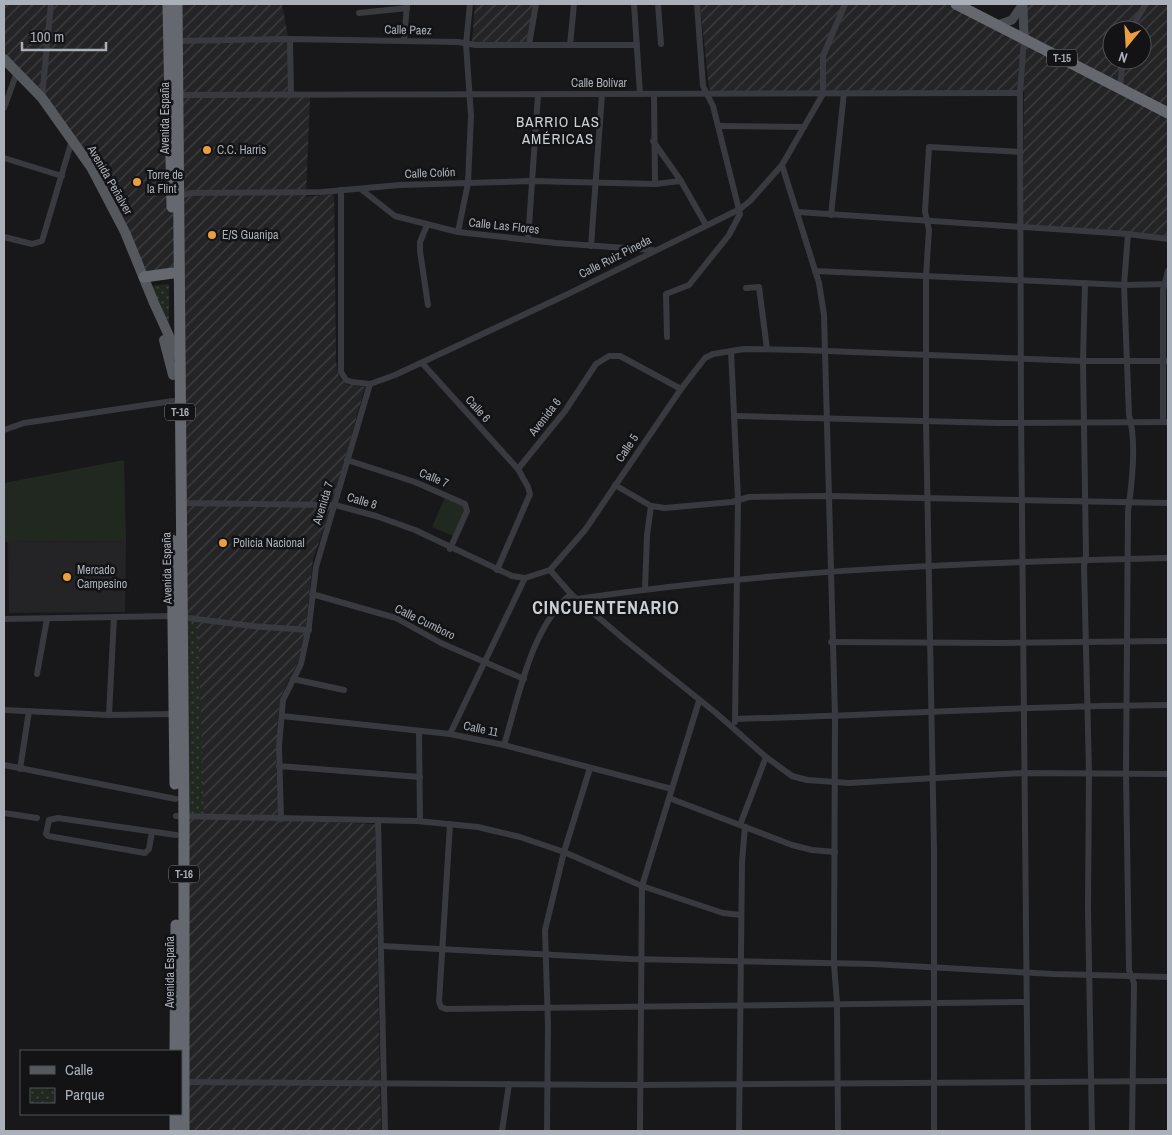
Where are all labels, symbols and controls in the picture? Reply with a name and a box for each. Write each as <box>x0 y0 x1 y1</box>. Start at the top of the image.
scale bar <box>22 20 106 52</box>
north arrow <box>1102 20 1152 70</box>
street label: Calle Paez <box>384 22 432 38</box>
text: 100 m <box>30 26 64 47</box>
text: N <box>1116 48 1130 67</box>
road number: T-15 <box>1047 49 1077 66</box>
street label: Calle Bolívar <box>571 75 628 91</box>
street label: Avenida España <box>157 81 173 155</box>
district label: BARRIO LAS AMÉRICAS <box>516 111 600 149</box>
street label: Avenida Peñalver <box>83 142 137 218</box>
place label: C.C. Harris <box>217 142 266 158</box>
marker: C.C. Harris <box>201 144 213 156</box>
street label: Calle Colón <box>404 164 456 182</box>
place label: Torre de la Flint <box>147 167 183 197</box>
marker: Torre de la Flint <box>131 176 143 188</box>
street label: Calle Las Flores <box>468 214 540 238</box>
place label: E/S Guanipa <box>222 227 279 243</box>
marker: E/S Guanipa <box>206 229 218 241</box>
street label: Calle Ruiz Pineda <box>576 232 654 282</box>
street label: Calle 6 <box>462 392 494 426</box>
street label: Avenida 6 <box>524 395 565 440</box>
road number: T-16 <box>165 404 195 421</box>
street label: Calle 5 <box>612 430 642 465</box>
street label: Calle 7 <box>417 465 452 492</box>
street label: Avenida 7 <box>309 479 337 527</box>
street label: Calle 8 <box>345 489 379 513</box>
street label: Avenida España <box>158 531 176 605</box>
place label: Policia Nacional <box>233 535 305 551</box>
marker: Policia Nacional <box>217 537 229 549</box>
place label: Mercado Campesino <box>77 562 127 592</box>
marker: Mercado Campesino <box>61 571 73 583</box>
district label: CINCUENTENARIO <box>532 595 680 620</box>
street label: Calle Cumboro <box>392 600 458 644</box>
street label: Calle 11 <box>462 717 500 741</box>
road number: T-16 <box>169 866 199 882</box>
street label: Avenida España <box>162 935 178 1009</box>
legend <box>20 1050 182 1115</box>
text: Calle <box>65 1059 93 1080</box>
text: Parque <box>65 1084 105 1105</box>

